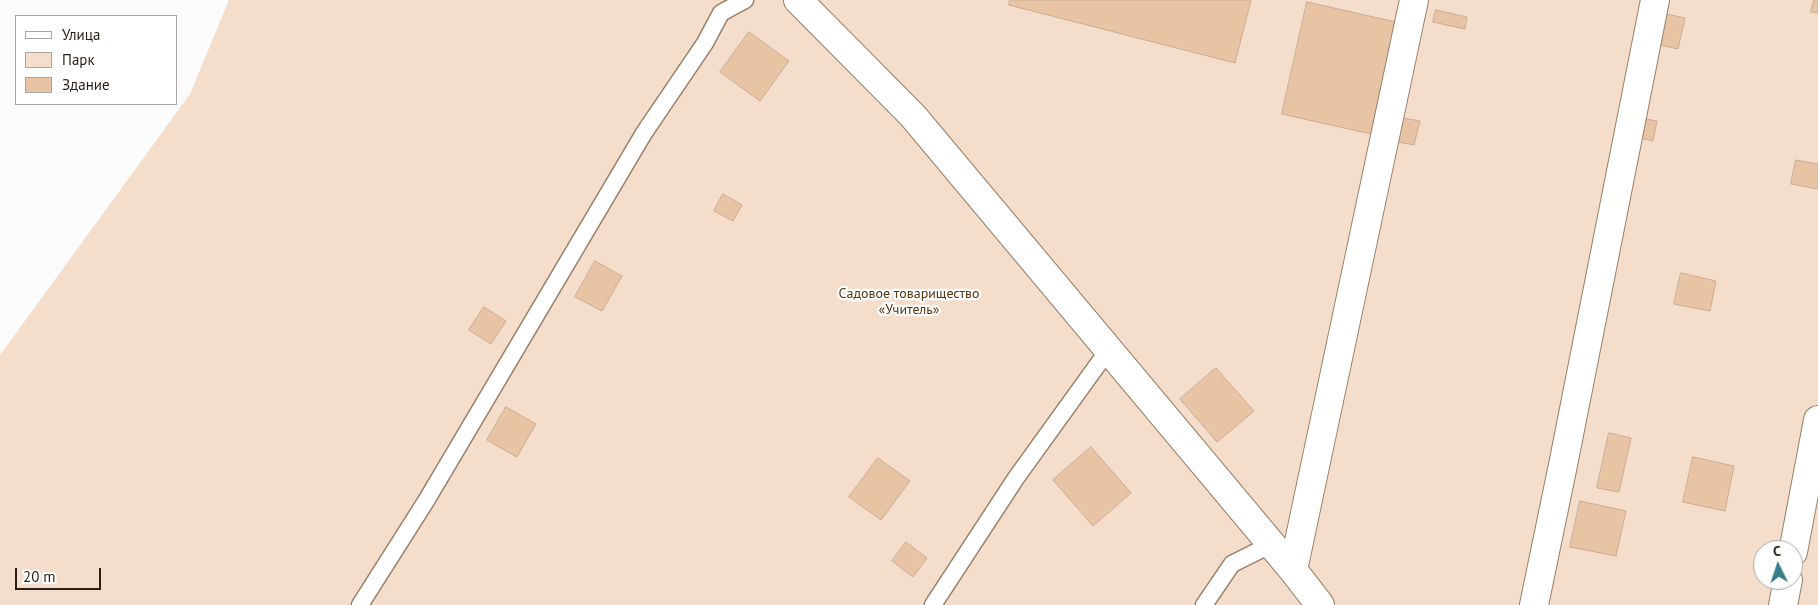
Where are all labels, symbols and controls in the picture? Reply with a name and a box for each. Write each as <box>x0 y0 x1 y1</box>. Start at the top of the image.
legend <box>15 15 178 105</box>
text: Улица <box>62 25 100 44</box>
text: Парк <box>62 50 95 69</box>
text: Здание <box>62 75 110 94</box>
park label: Садовое товарищество «Учитель» <box>838 286 980 318</box>
north arrow <box>1753 540 1803 590</box>
text: С <box>1772 542 1782 560</box>
scale bar <box>18 558 104 590</box>
text: 20 m <box>23 567 56 586</box>

